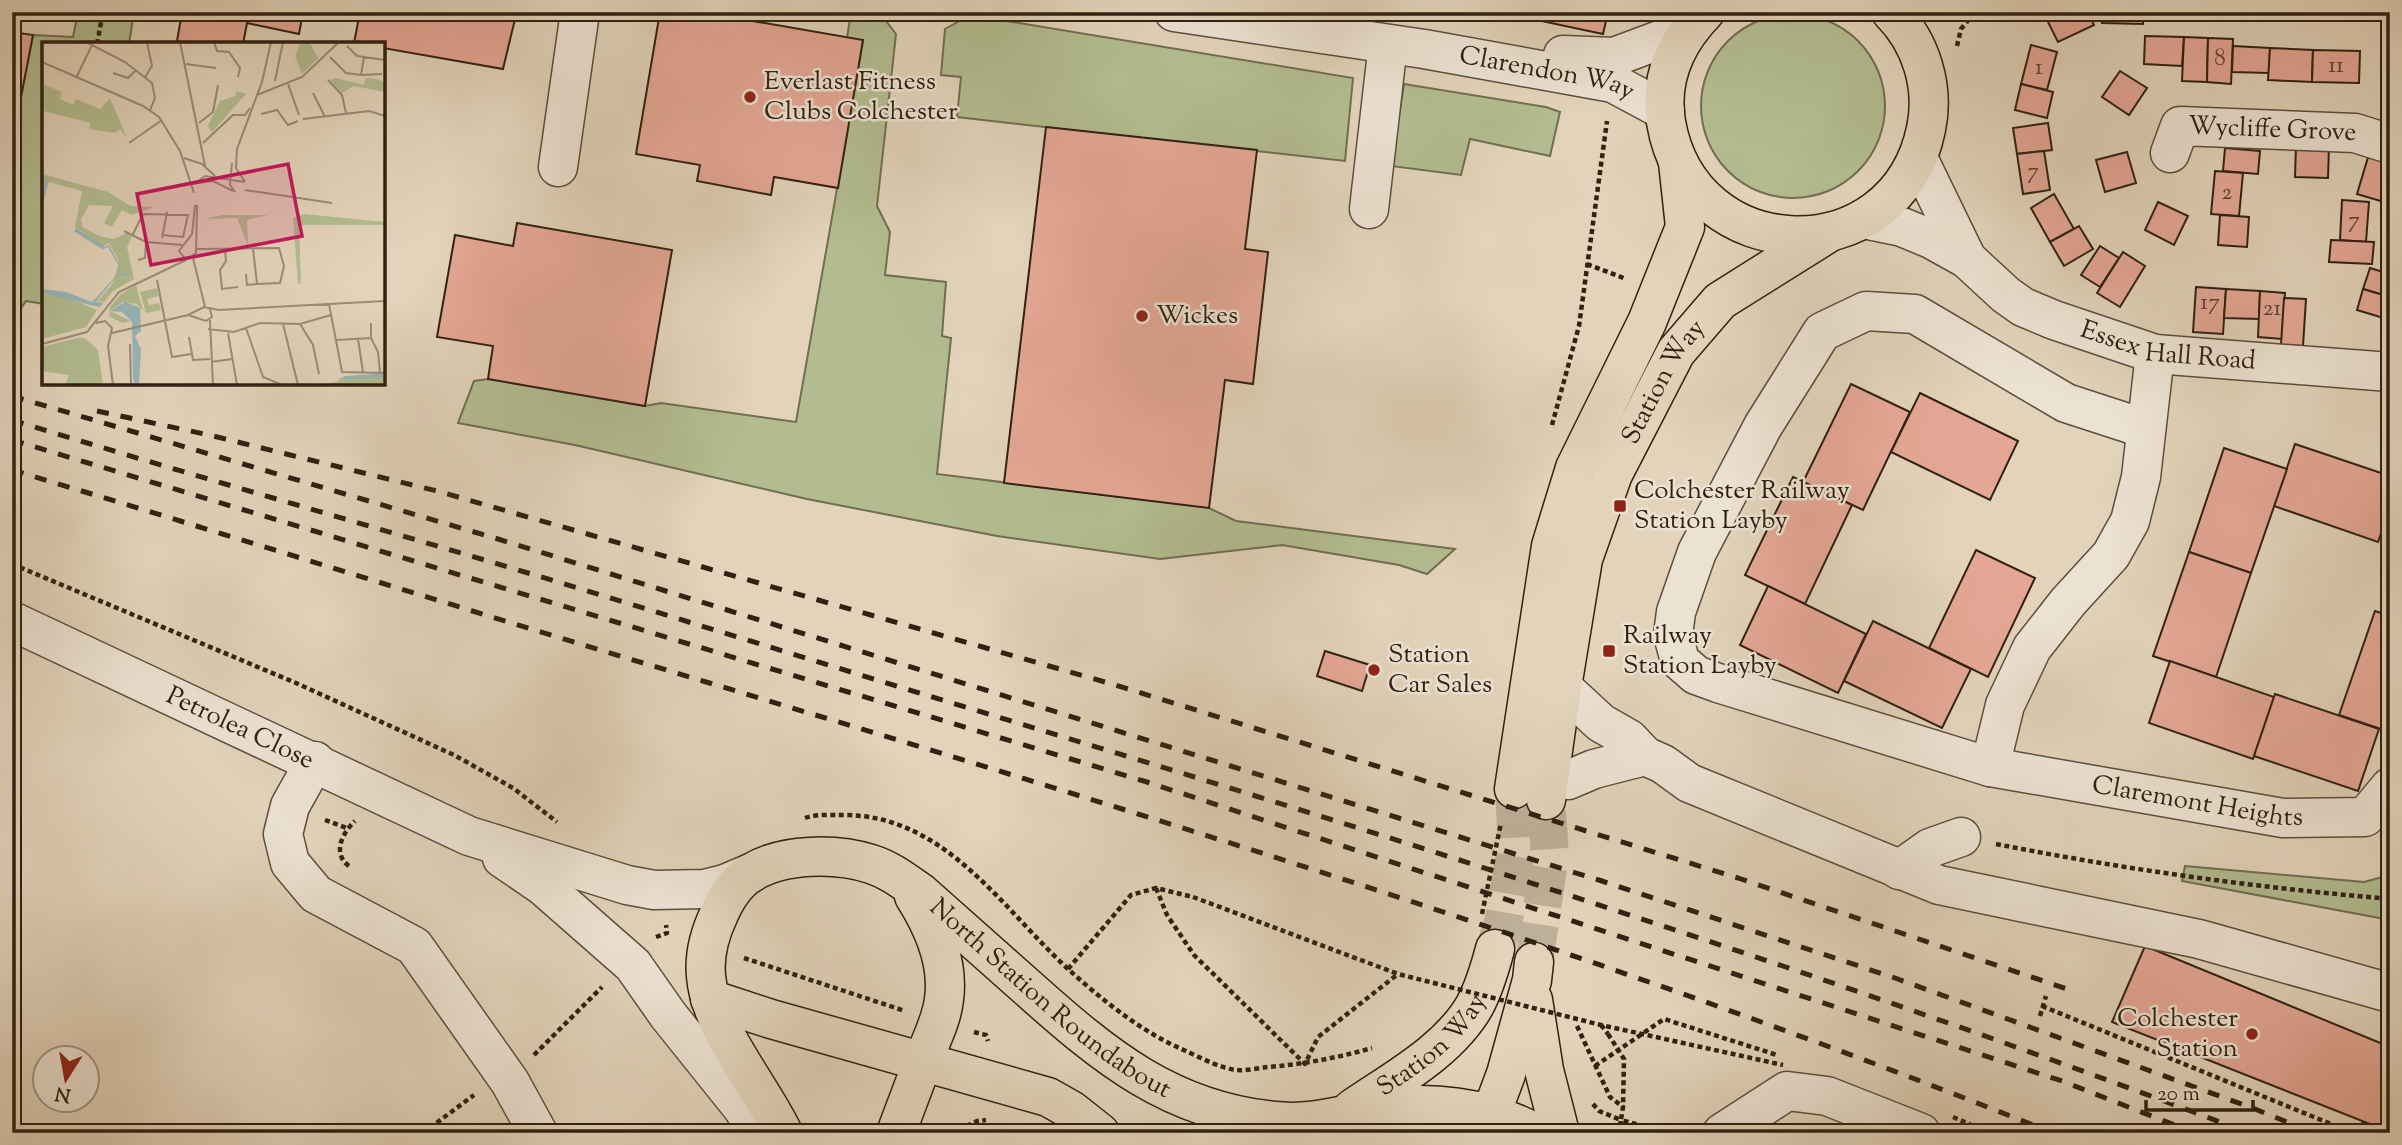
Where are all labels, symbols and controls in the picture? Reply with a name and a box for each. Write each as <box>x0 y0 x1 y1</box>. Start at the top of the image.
street label: Clarendon Way <box>1456 37 1642 110</box>
inset map <box>42 42 385 385</box>
house number: 8 <box>2214 43 2226 76</box>
house number: 11 <box>2328 50 2344 83</box>
house number: 1 <box>2035 52 2043 85</box>
place label: Everlast Fitness Clubs Colchester <box>764 64 958 131</box>
marker: Everlast Fitness Clubs Colchester <box>742 89 758 105</box>
street label: Wycliffe Grove <box>2187 108 2357 152</box>
house number: 7 <box>2027 156 2039 189</box>
house number: 2 <box>2222 177 2233 210</box>
house number: 7 <box>2348 205 2360 238</box>
house number: 17 <box>2200 287 2220 320</box>
house number: 21 <box>2263 293 2281 326</box>
place label: Wickes <box>1156 298 1238 335</box>
marker: Wickes <box>1134 308 1150 324</box>
street label: Station Way <box>1613 312 1714 451</box>
street label: Essex Hall Road <box>2075 312 2257 380</box>
place label: Colchester Railway Station Layby <box>1634 473 1850 540</box>
marker: Colchester Railway Station Layby <box>1612 498 1628 514</box>
place label: Railway Station Layby <box>1623 618 1777 685</box>
place label: Station Car Sales <box>1388 637 1492 704</box>
marker: Railway Station Layby <box>1601 643 1617 659</box>
marker: Station Car Sales <box>1366 662 1382 678</box>
street label: Petrolea Close <box>160 678 320 779</box>
street label: Claremont Heights <box>2089 767 2303 836</box>
street label: North Station Roundabout <box>921 890 1177 1108</box>
street label: Station Way <box>1370 988 1496 1106</box>
place label: Colchester Station <box>2117 1001 2238 1068</box>
marker: Colchester Station <box>2244 1026 2260 1042</box>
north arrow <box>32 1044 102 1114</box>
scale bar <box>2146 1068 2253 1112</box>
text: N <box>53 1079 73 1108</box>
text: 20 m <box>2157 1080 2200 1110</box>

